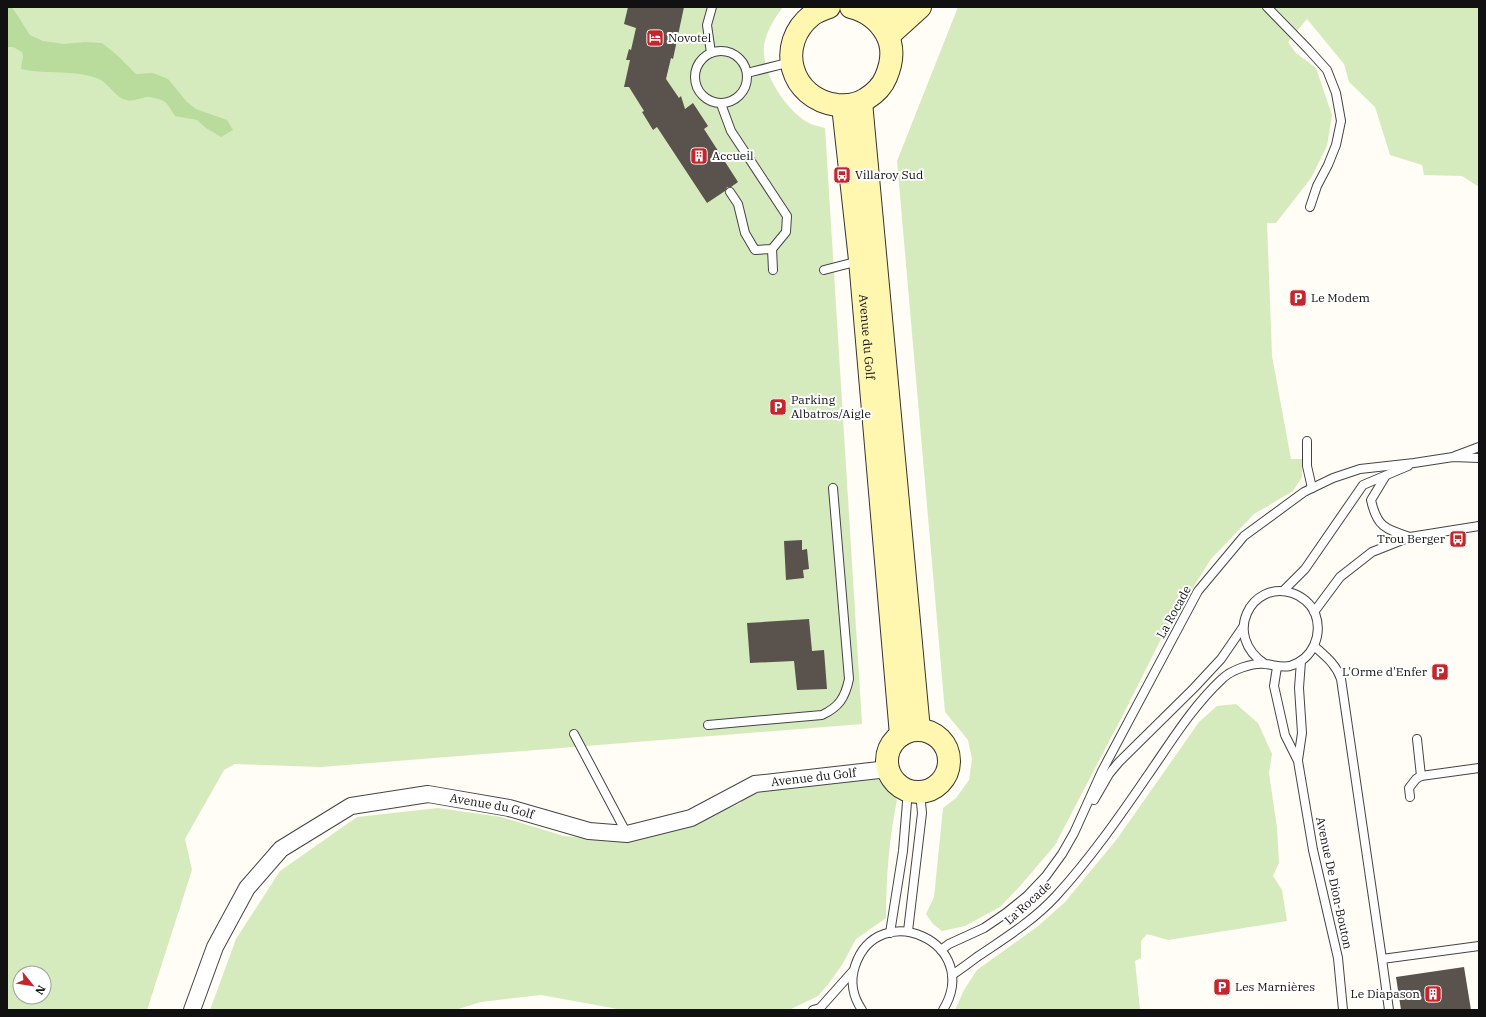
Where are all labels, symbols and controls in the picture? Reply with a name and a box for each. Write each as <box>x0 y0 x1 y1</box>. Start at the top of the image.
hotel icon: Novotel <box>645 28 665 48</box>
place label: Novotel <box>668 30 712 45</box>
building icon: Accueil <box>689 146 709 166</box>
place label: Accueil <box>712 148 754 163</box>
bus stop icon: Villaroy Sud <box>832 165 852 185</box>
place label: Villaroy Sud <box>855 167 923 182</box>
parking icon: Le Modem <box>1288 288 1308 308</box>
place label: Le Modem <box>1311 290 1370 305</box>
street label: Avenue du Golf <box>856 293 878 381</box>
place label: Parking Albatros/Aigle <box>791 392 871 421</box>
parking icon: Parking Albatros/Aigle <box>768 397 788 417</box>
bus stop icon: Trou Berger <box>1448 529 1468 549</box>
place label: Trou Berger <box>1377 531 1446 546</box>
street label: La Rocade <box>1153 583 1194 641</box>
parking icon: L'Orme d'Enfer <box>1430 662 1450 682</box>
place label: L'Orme d'Enfer <box>1342 664 1428 679</box>
street label: Avenue du Golf <box>770 765 858 789</box>
street label: Avenue du Golf <box>449 790 537 822</box>
street label: Avenue De Dion-Bouton <box>1313 815 1356 951</box>
street label: La Rocade <box>1001 878 1054 928</box>
north arrow <box>12 965 52 1005</box>
parking icon: Les Marnières <box>1212 977 1232 997</box>
place label: Les Marnières <box>1235 979 1315 994</box>
text: N <box>32 983 49 998</box>
building icon: Le Diapason <box>1423 984 1443 1004</box>
place label: Le Diapason <box>1351 986 1420 1001</box>

